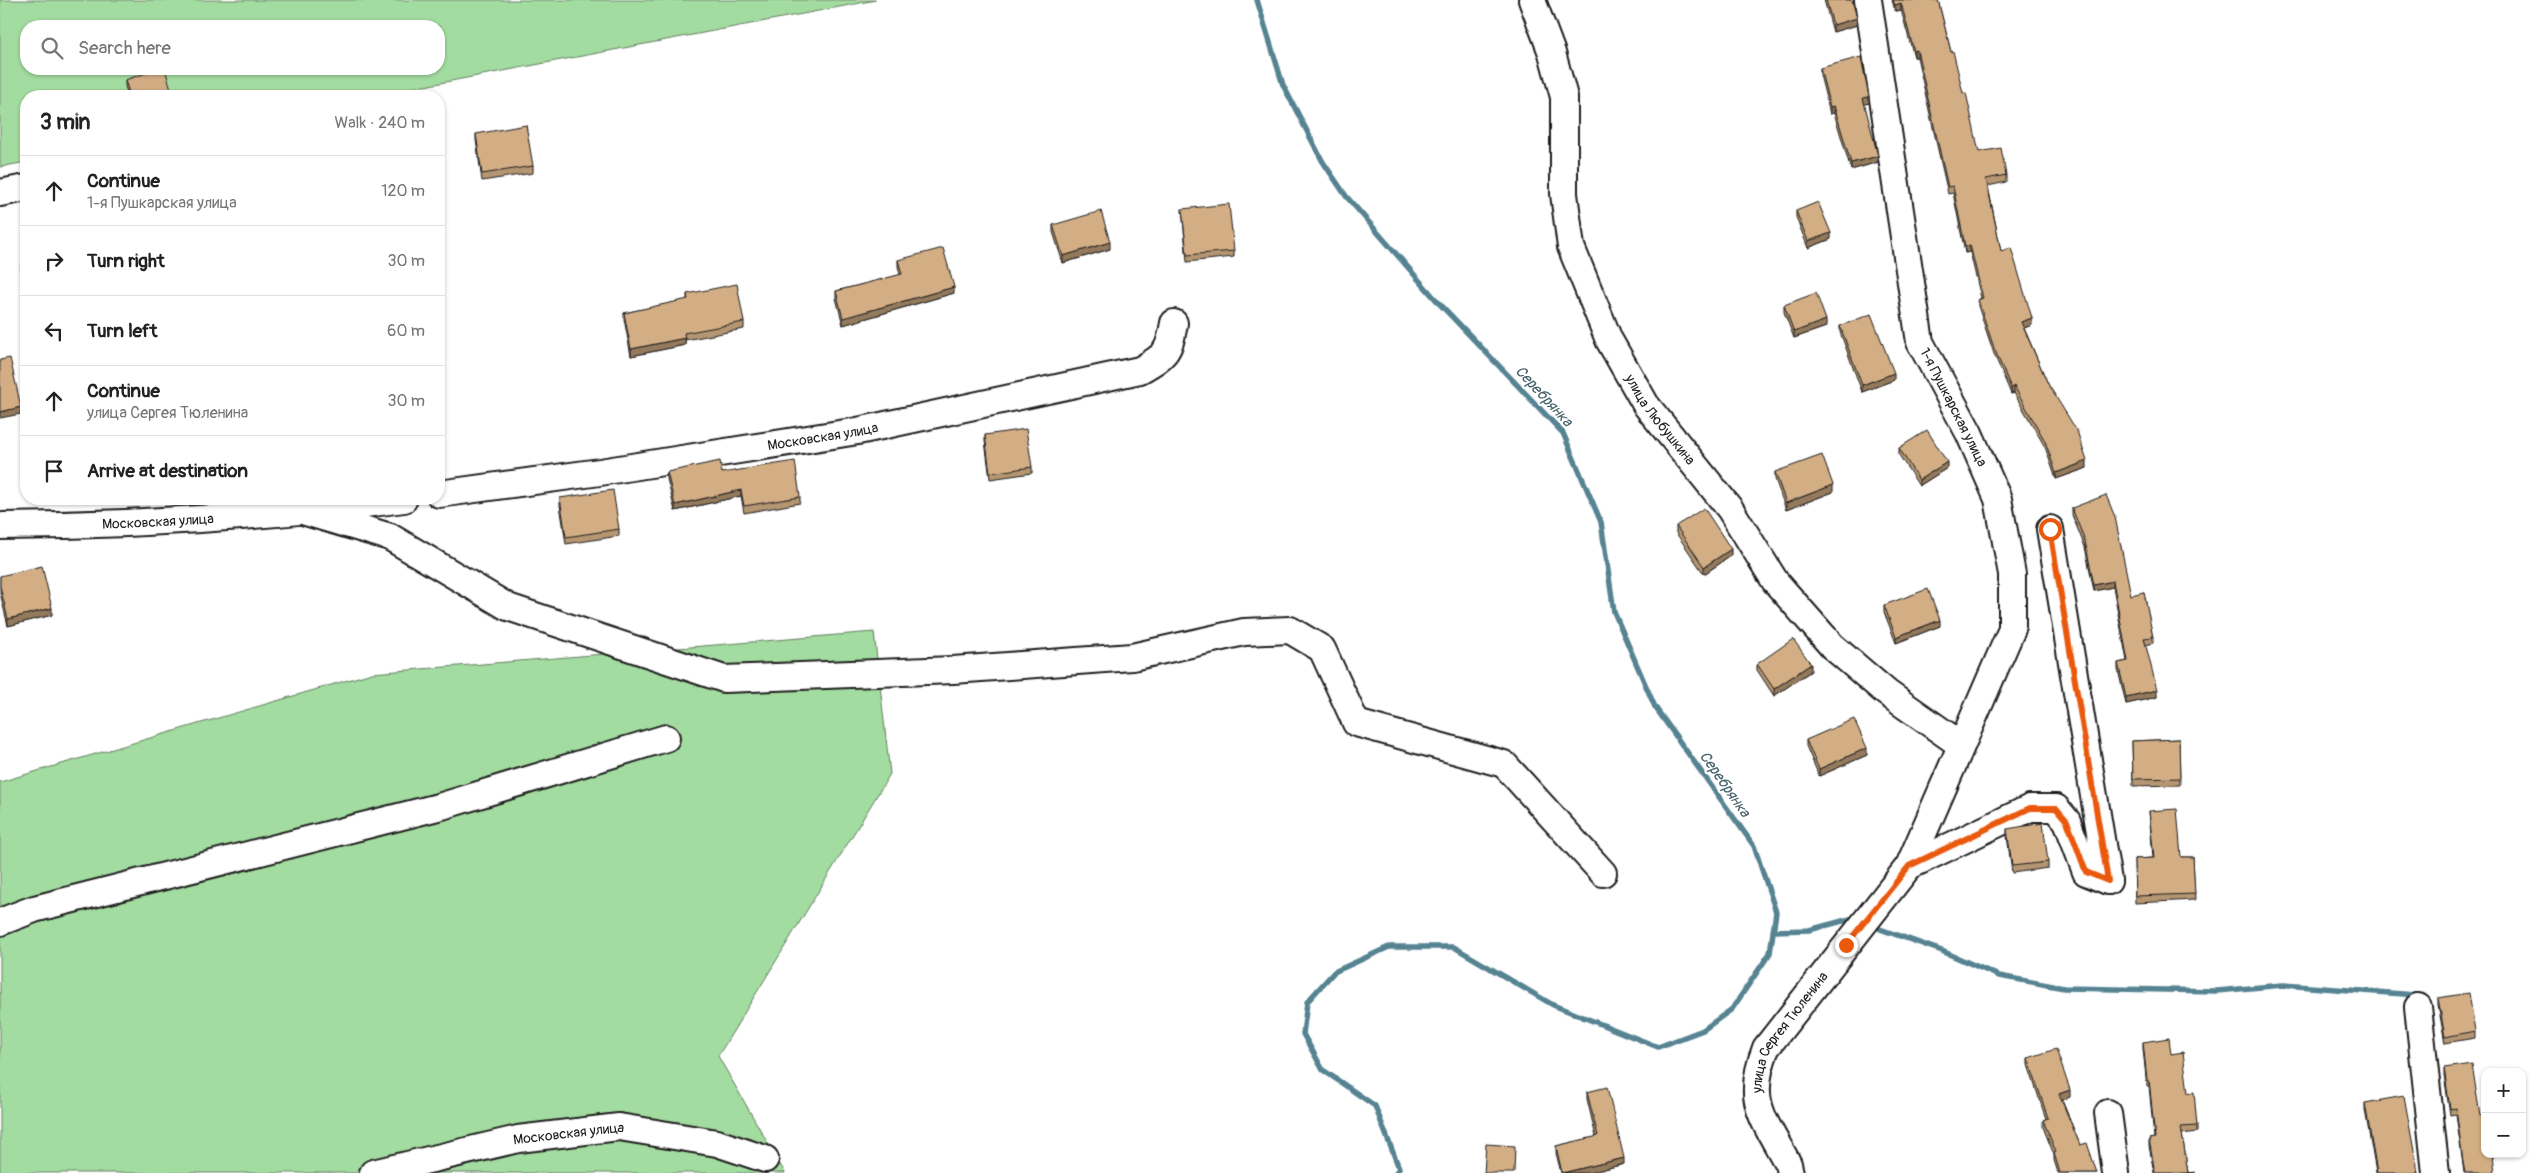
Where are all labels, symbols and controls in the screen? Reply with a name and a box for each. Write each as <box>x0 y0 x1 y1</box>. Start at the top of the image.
search box <box>20 20 445 75</box>
icon: search <box>38 34 66 62</box>
text: Search here <box>78 36 171 60</box>
text: 3 min <box>40 109 90 136</box>
text: Walk · 240 m <box>334 113 425 133</box>
text: Continue <box>87 169 160 193</box>
icon: ahead <box>40 177 68 205</box>
text: 120 m <box>381 181 425 201</box>
text: 1-я Пушкарская улица <box>87 193 237 213</box>
icon: right <box>40 247 68 275</box>
text: Turn right <box>87 249 165 273</box>
text: 30 m <box>387 251 425 271</box>
icon: left <box>40 317 68 345</box>
text: Turn left <box>87 319 157 343</box>
text: 60 m <box>387 321 425 341</box>
street label: 1-я Пушкарская улица <box>1916 345 1991 469</box>
water label: Серебрянка <box>1511 362 1577 431</box>
street label: улица Любушкина <box>1621 371 1699 468</box>
text: Continue <box>87 379 160 403</box>
icon: ahead <box>40 387 68 415</box>
text: 30 m <box>387 391 425 411</box>
text: улица Сергея Тюленина <box>87 403 248 423</box>
street label: Московская улица <box>766 419 880 454</box>
icon: arrive <box>40 457 68 485</box>
text: Arrive at destination <box>87 459 248 483</box>
street label: Московская улица <box>102 510 214 533</box>
route start <box>2039 518 2062 541</box>
water label: Серебрянка <box>1695 748 1755 822</box>
route end <box>1835 934 1858 957</box>
street label: улица Сергея Тюленина <box>1749 968 1832 1094</box>
map controls <box>2481 1068 2526 1158</box>
button: + <box>2481 1068 2526 1113</box>
button: − <box>2481 1113 2526 1158</box>
street label: Московская улица <box>512 1119 625 1149</box>

